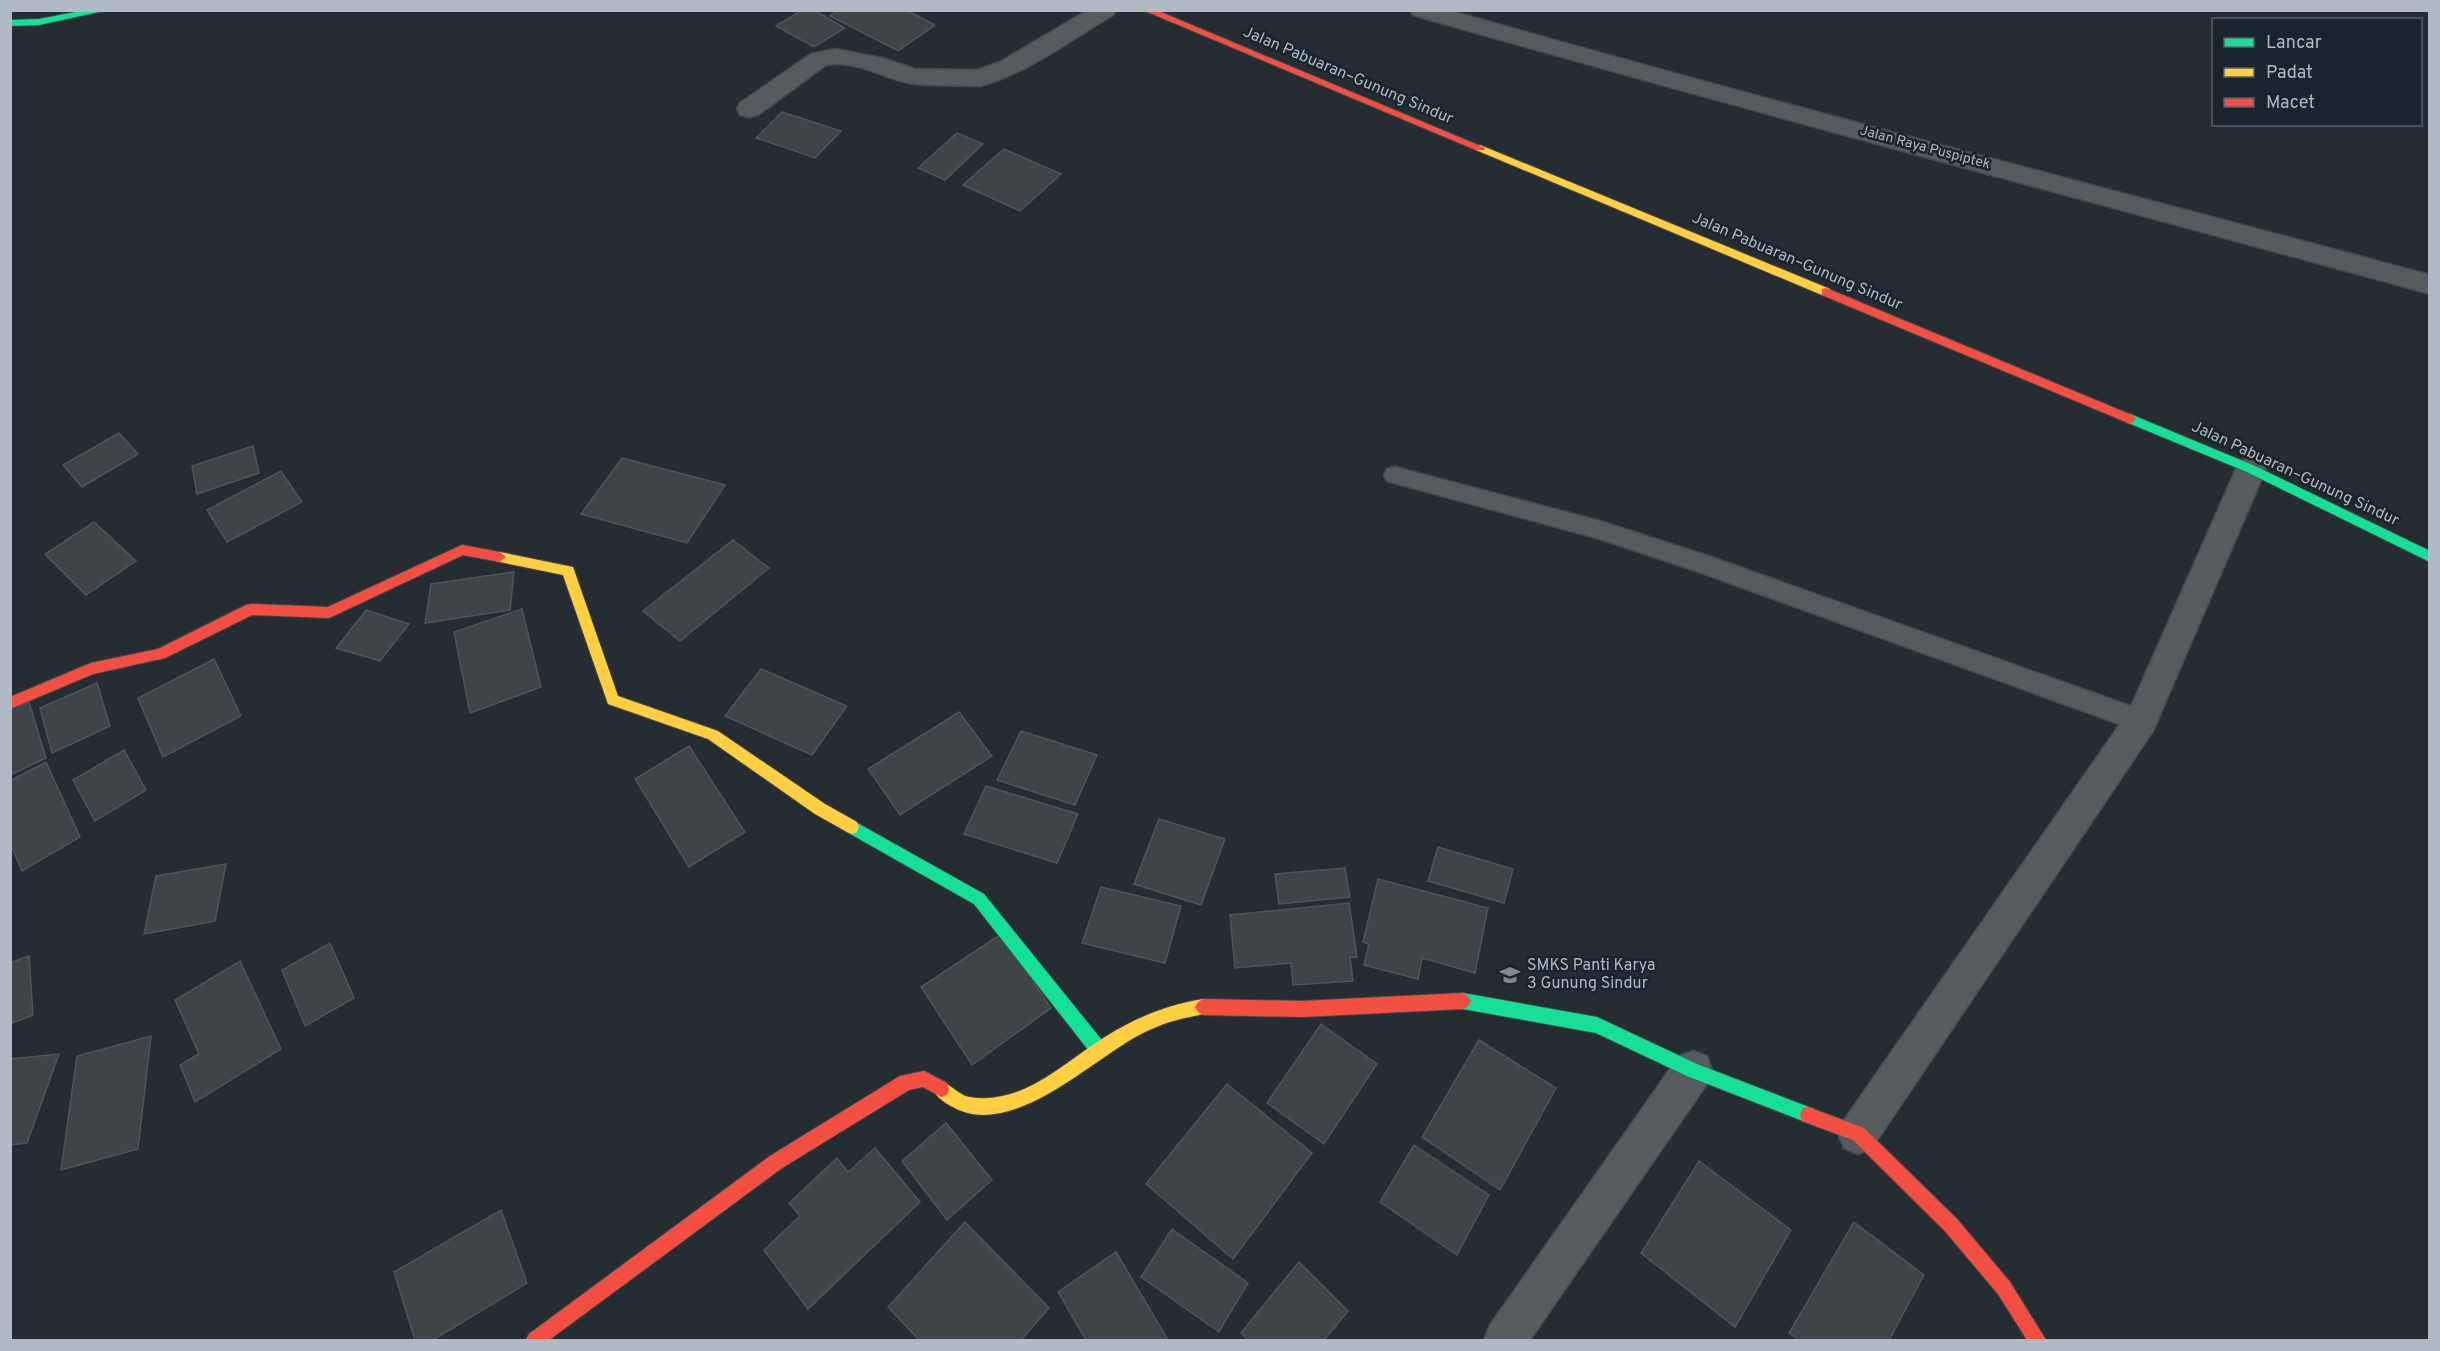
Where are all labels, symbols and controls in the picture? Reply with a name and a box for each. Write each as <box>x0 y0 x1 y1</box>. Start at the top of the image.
legend <box>2212 18 2422 126</box>
street label: Jalan Pabuaran–Gunung Sindur <box>1240 22 1456 130</box>
text: Lancar <box>2266 32 2322 55</box>
text: Padat <box>2266 62 2313 85</box>
text: Macet <box>2266 92 2315 115</box>
street label: Jalan Raya Puspiptek <box>1858 122 1992 174</box>
street label: Jalan Pabuaran–Gunung Sindur <box>1689 208 1905 316</box>
street label: Jalan Pabuaran–Gunung Sindur <box>2188 417 2402 531</box>
place label: SMKS Panti Karya 3 Gunung Sindur <box>1527 956 1655 994</box>
school or university icon: SMKS Panti Karya 3 Gunung Sindur <box>1498 963 1522 987</box>

